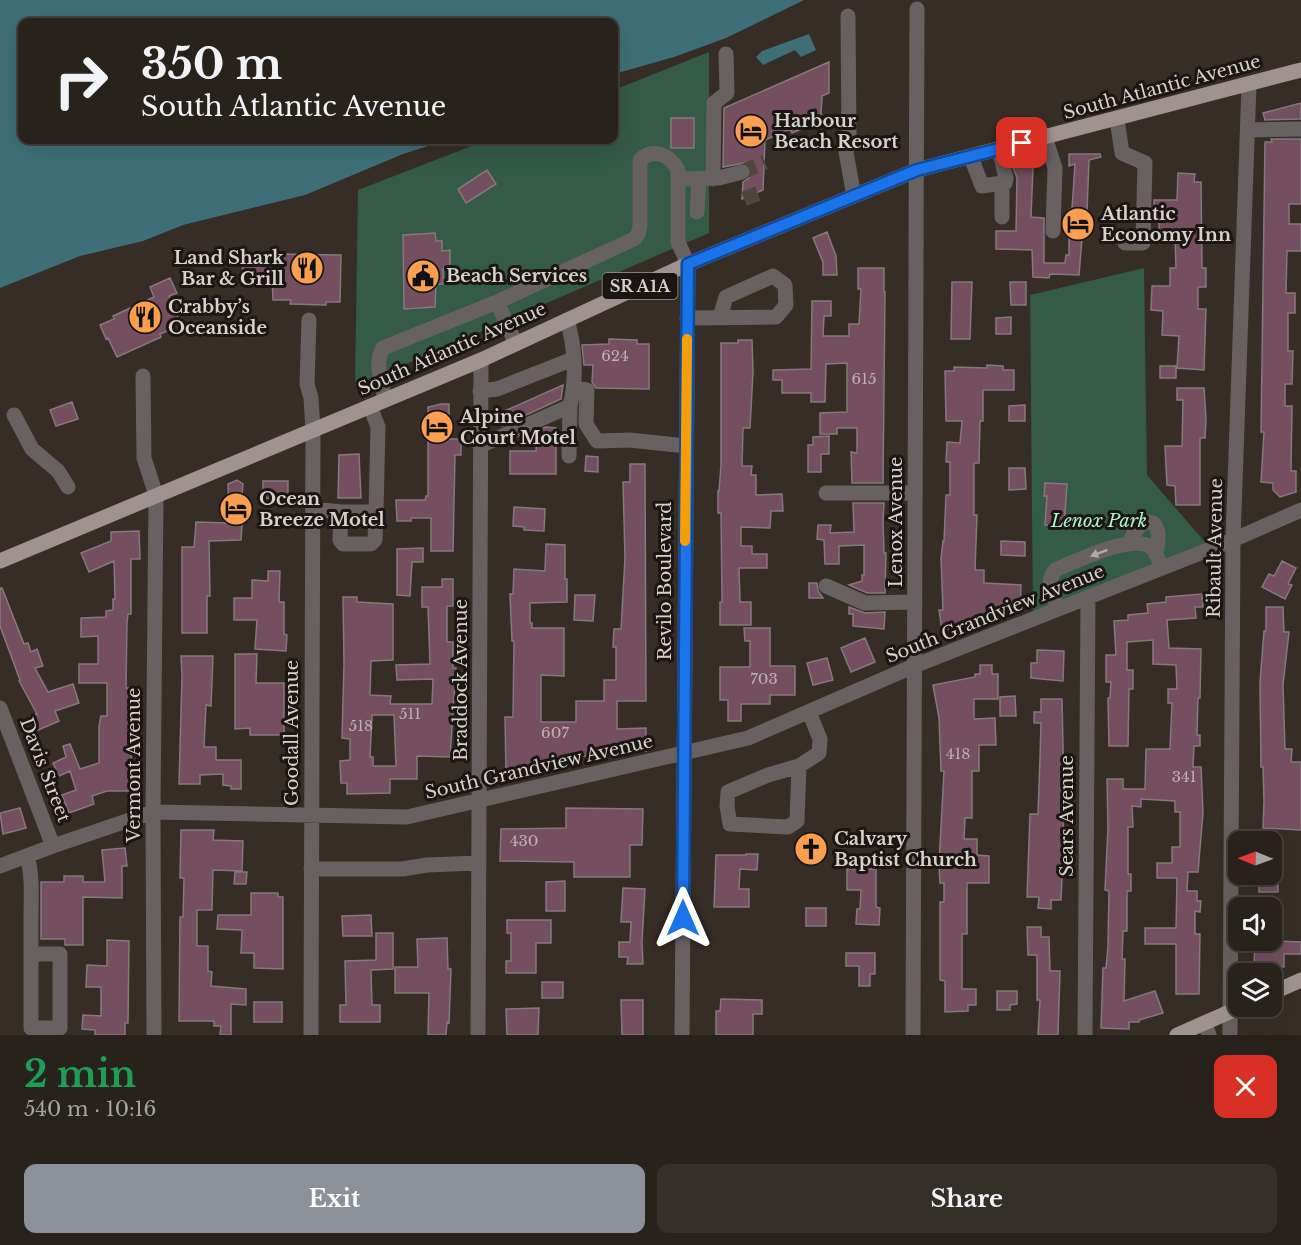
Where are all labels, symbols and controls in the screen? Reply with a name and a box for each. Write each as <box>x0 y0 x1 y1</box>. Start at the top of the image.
text: 350 m <box>141 38 282 90</box>
icon: right <box>42 42 120 120</box>
street label: South Atlantic Avenue <box>1061 50 1263 124</box>
text: South Atlantic Avenue <box>141 90 446 123</box>
place label: Harbour Beach Resort <box>774 110 898 153</box>
hotel icon: Harbour Beach Resort <box>733 113 769 149</box>
pin <box>996 117 1047 168</box>
icon: arrive <box>1005 126 1038 159</box>
place label: Atlantic Economy Inn <box>1100 203 1231 246</box>
hotel icon: Atlantic Economy Inn <box>1060 206 1096 242</box>
place label: Land Shark Bar & Grill <box>174 247 285 290</box>
restaurant icon: Land Shark Bar & Grill <box>289 250 325 286</box>
public building icon: Beach Services <box>405 258 441 294</box>
place label: Beach Services <box>446 265 587 287</box>
road number: SR A1A <box>602 273 678 299</box>
place label: Crabby’s Oceanside <box>168 296 267 339</box>
street label: South Atlantic Avenue <box>355 298 549 400</box>
restaurant icon: Crabby’s Oceanside <box>127 299 163 335</box>
house number: 624 <box>601 346 629 365</box>
house number: 615 <box>852 369 876 388</box>
place label: Alpine Court Motel <box>459 406 577 449</box>
hotel icon: Alpine Court Motel <box>419 409 455 445</box>
street label: Lenox Avenue <box>885 457 907 587</box>
street label: Ribault Avenue <box>1203 478 1227 618</box>
place label: Ocean Breeze Motel <box>259 488 385 531</box>
hotel icon: Ocean Breeze Motel <box>218 491 254 527</box>
street label: Revilo Boulevard <box>654 502 676 660</box>
park label: Lenox Park <box>1050 510 1147 532</box>
one-way arrow <box>1090 549 1108 558</box>
street label: South Grandview Avenue <box>883 560 1107 668</box>
street label: Braddock Avenue <box>450 599 472 761</box>
street label: Goodall Avenue <box>281 660 303 806</box>
house number: 703 <box>750 669 778 688</box>
street label: Vermont Avenue <box>123 688 145 843</box>
house number: 511 <box>399 704 421 723</box>
street label: Davis Street <box>15 715 75 825</box>
house number: 518 <box>349 716 373 735</box>
house number: 607 <box>541 723 569 742</box>
street label: South Grandview Avenue <box>423 730 655 804</box>
house number: 418 <box>946 744 970 763</box>
street label: Sears Avenue <box>1056 755 1078 877</box>
house number: 341 <box>1172 767 1196 786</box>
place label: Calvary Baptist Church <box>834 828 977 871</box>
house number: 430 <box>510 831 538 850</box>
church icon: Calvary Baptist Church <box>793 831 829 867</box>
north arrow <box>1228 831 1282 885</box>
map controls <box>1228 831 1282 1017</box>
position arrow <box>651 886 715 950</box>
button: sound <box>1228 897 1282 951</box>
button: layers <box>1228 963 1282 1017</box>
text: 2 min <box>24 1052 136 1097</box>
button: close <box>1214 1055 1277 1118</box>
text: 540 m · 10:16 <box>24 1097 156 1121</box>
button: Exit <box>24 1164 645 1233</box>
button: Share <box>657 1164 1277 1233</box>

